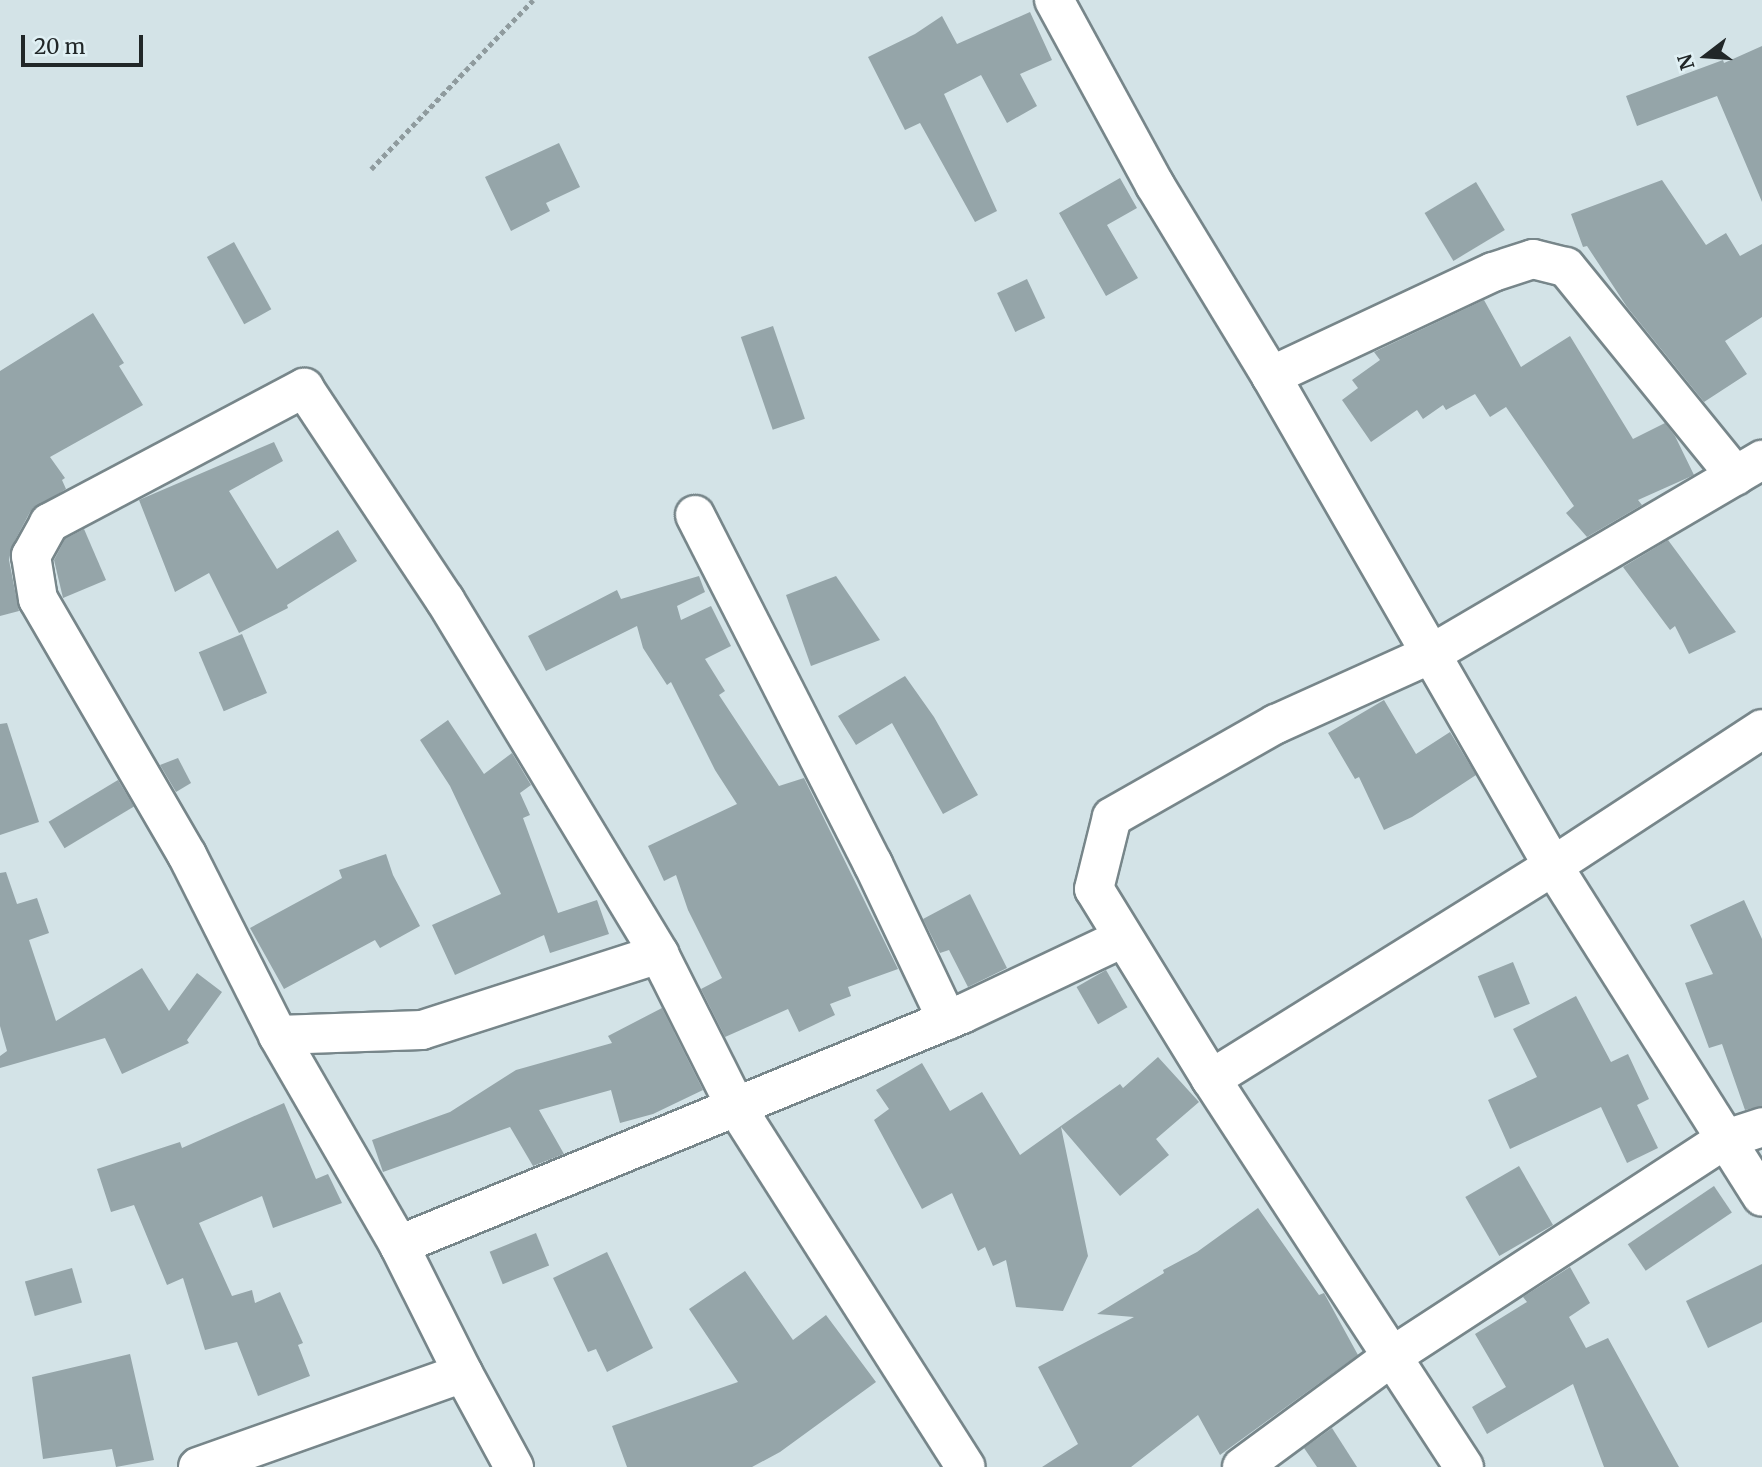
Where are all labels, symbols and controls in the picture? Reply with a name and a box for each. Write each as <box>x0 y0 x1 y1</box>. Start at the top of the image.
scale bar <box>24 21 147 65</box>
north arrow <box>1671 21 1741 91</box>
text: 20 m <box>34 33 85 60</box>
text: N <box>1672 51 1700 73</box>

